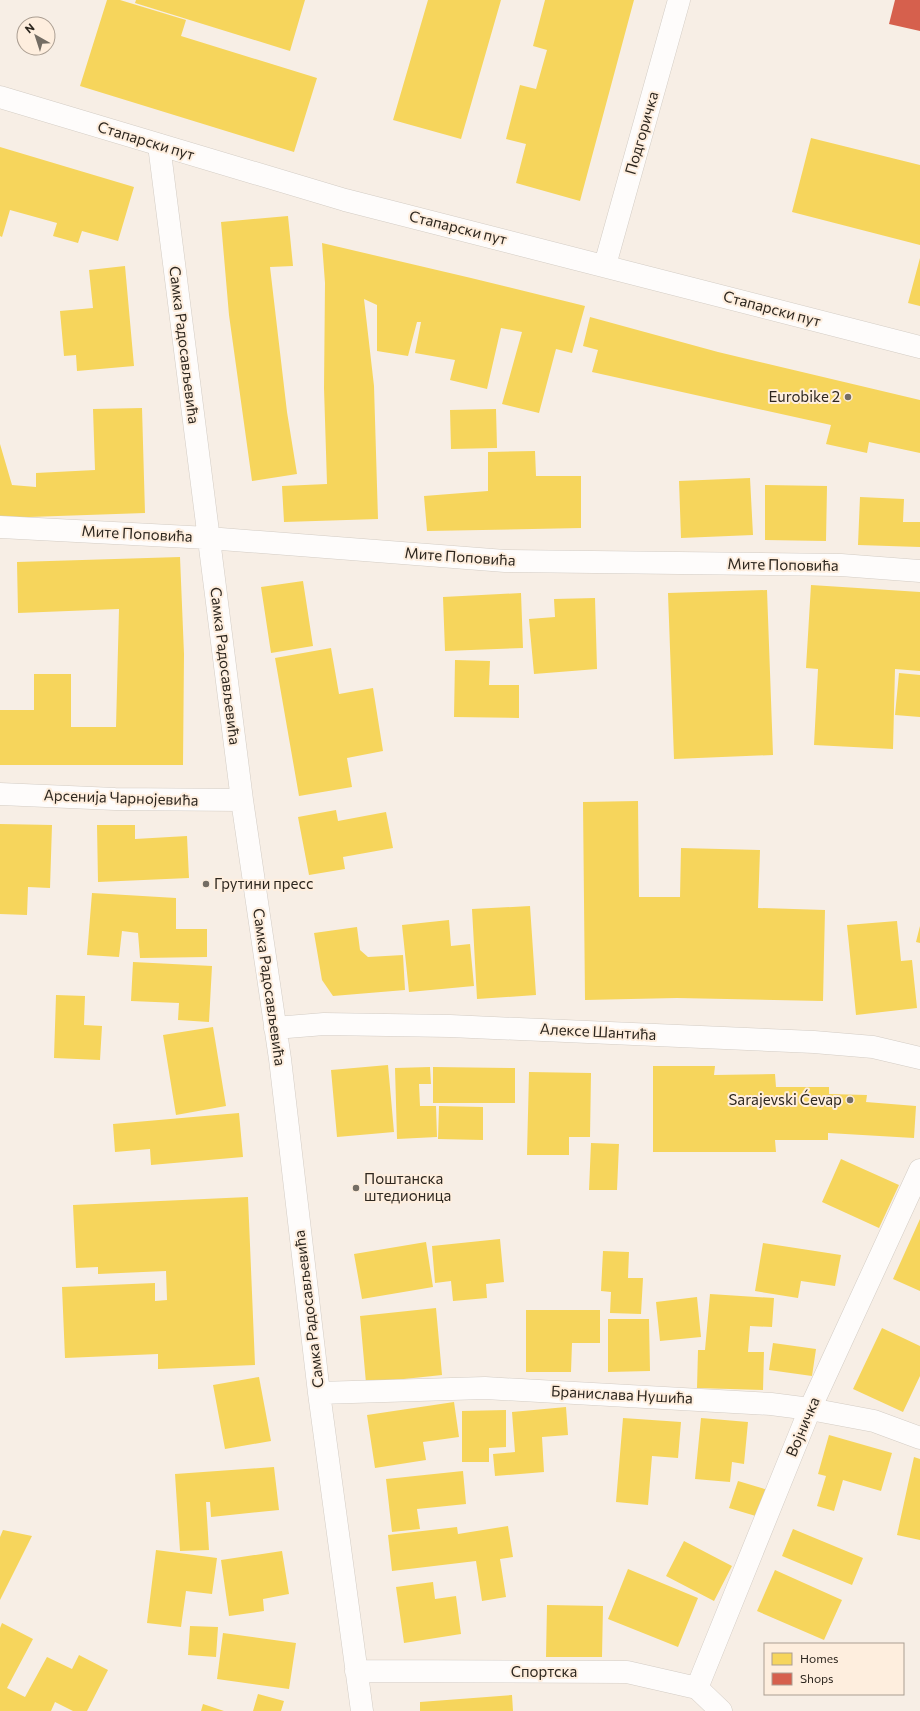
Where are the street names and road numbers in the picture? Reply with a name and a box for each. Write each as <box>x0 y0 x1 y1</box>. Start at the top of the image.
street label: Подгоричка <box>621 89 661 176</box>
street label: Стапарски пут <box>96 117 197 163</box>
street label: Стапарски пут <box>407 206 509 248</box>
street label: Самка Радосављевића <box>166 265 204 425</box>
street label: Стапарски пут <box>722 286 823 330</box>
street label: Мите Поповића <box>81 521 193 545</box>
street label: Мите Поповића <box>404 543 516 569</box>
street label: Мите Поповића <box>727 554 839 574</box>
street label: Самка Радосављевића <box>207 586 245 746</box>
street label: Арсенија Чарнојевића <box>43 785 199 809</box>
street label: Самка Радосављевића <box>250 907 290 1067</box>
street label: Алексе Шантића <box>539 1019 657 1043</box>
street label: Самка Радосављевића <box>289 1229 327 1389</box>
street label: Бранислава Нушића <box>551 1381 693 1407</box>
street label: Војничка <box>781 1394 823 1459</box>
street label: Спортска <box>511 1662 577 1680</box>

